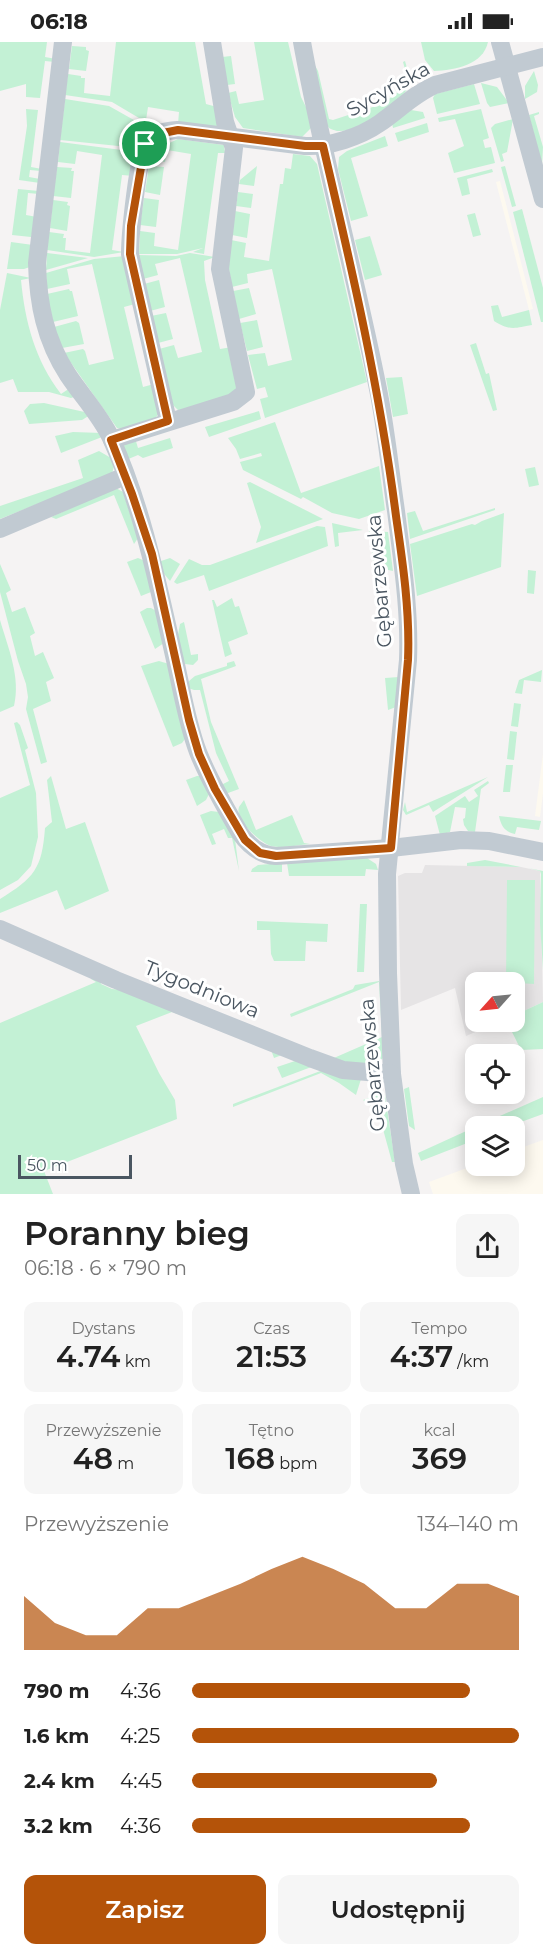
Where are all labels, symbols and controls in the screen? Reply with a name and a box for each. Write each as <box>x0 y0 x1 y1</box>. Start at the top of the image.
text: 06:18 <box>30 8 88 35</box>
street label: Sycyńska <box>342 56 434 122</box>
pin <box>119 118 170 169</box>
icon: arrive <box>128 127 161 160</box>
street label: Gębarzewska <box>361 513 397 649</box>
street label: Tygodniowa <box>141 955 263 1023</box>
north arrow <box>465 972 525 1032</box>
map controls <box>465 972 525 1176</box>
street label: Gębarzewska <box>354 997 390 1133</box>
button: locate <box>465 1044 525 1104</box>
button: layers <box>465 1116 525 1176</box>
scale bar <box>18 1152 132 1180</box>
text: 50 m <box>27 1156 68 1175</box>
text: Poranny bieg <box>24 1213 250 1253</box>
button: share <box>456 1214 519 1277</box>
text: 06:18 · 6 × 790 m <box>24 1256 187 1280</box>
text: Dystans <box>72 1319 135 1338</box>
text: Czas <box>253 1319 290 1338</box>
text: Tempo <box>412 1319 467 1338</box>
text: 4.74 <box>56 1338 120 1375</box>
text: 21:53 <box>236 1338 307 1375</box>
text: 4:37 <box>390 1338 453 1375</box>
text: km <box>120 1352 151 1371</box>
text: /km <box>453 1352 489 1371</box>
text: Przewyższenie <box>45 1421 162 1440</box>
text: Tętno <box>249 1421 294 1440</box>
text: kcal <box>424 1421 455 1440</box>
text: 48 <box>73 1440 113 1477</box>
text: 168 <box>225 1440 275 1477</box>
text: 369 <box>412 1440 467 1477</box>
text: m <box>113 1454 134 1473</box>
text: bpm <box>275 1454 318 1473</box>
text: Przewyższenie <box>24 1512 169 1536</box>
text: 134–140 m <box>417 1512 519 1536</box>
text: 790 m <box>24 1679 89 1703</box>
text: 4:36 <box>120 1679 161 1703</box>
text: 1.6 km <box>24 1724 89 1748</box>
text: 4:25 <box>120 1724 160 1748</box>
text: 2.4 km <box>24 1769 95 1793</box>
text: 4:45 <box>120 1769 162 1793</box>
text: 3.2 km <box>24 1814 93 1838</box>
text: 4:36 <box>120 1814 161 1838</box>
button: Zapisz <box>24 1875 266 1944</box>
button: Udostępnij <box>278 1875 519 1944</box>

